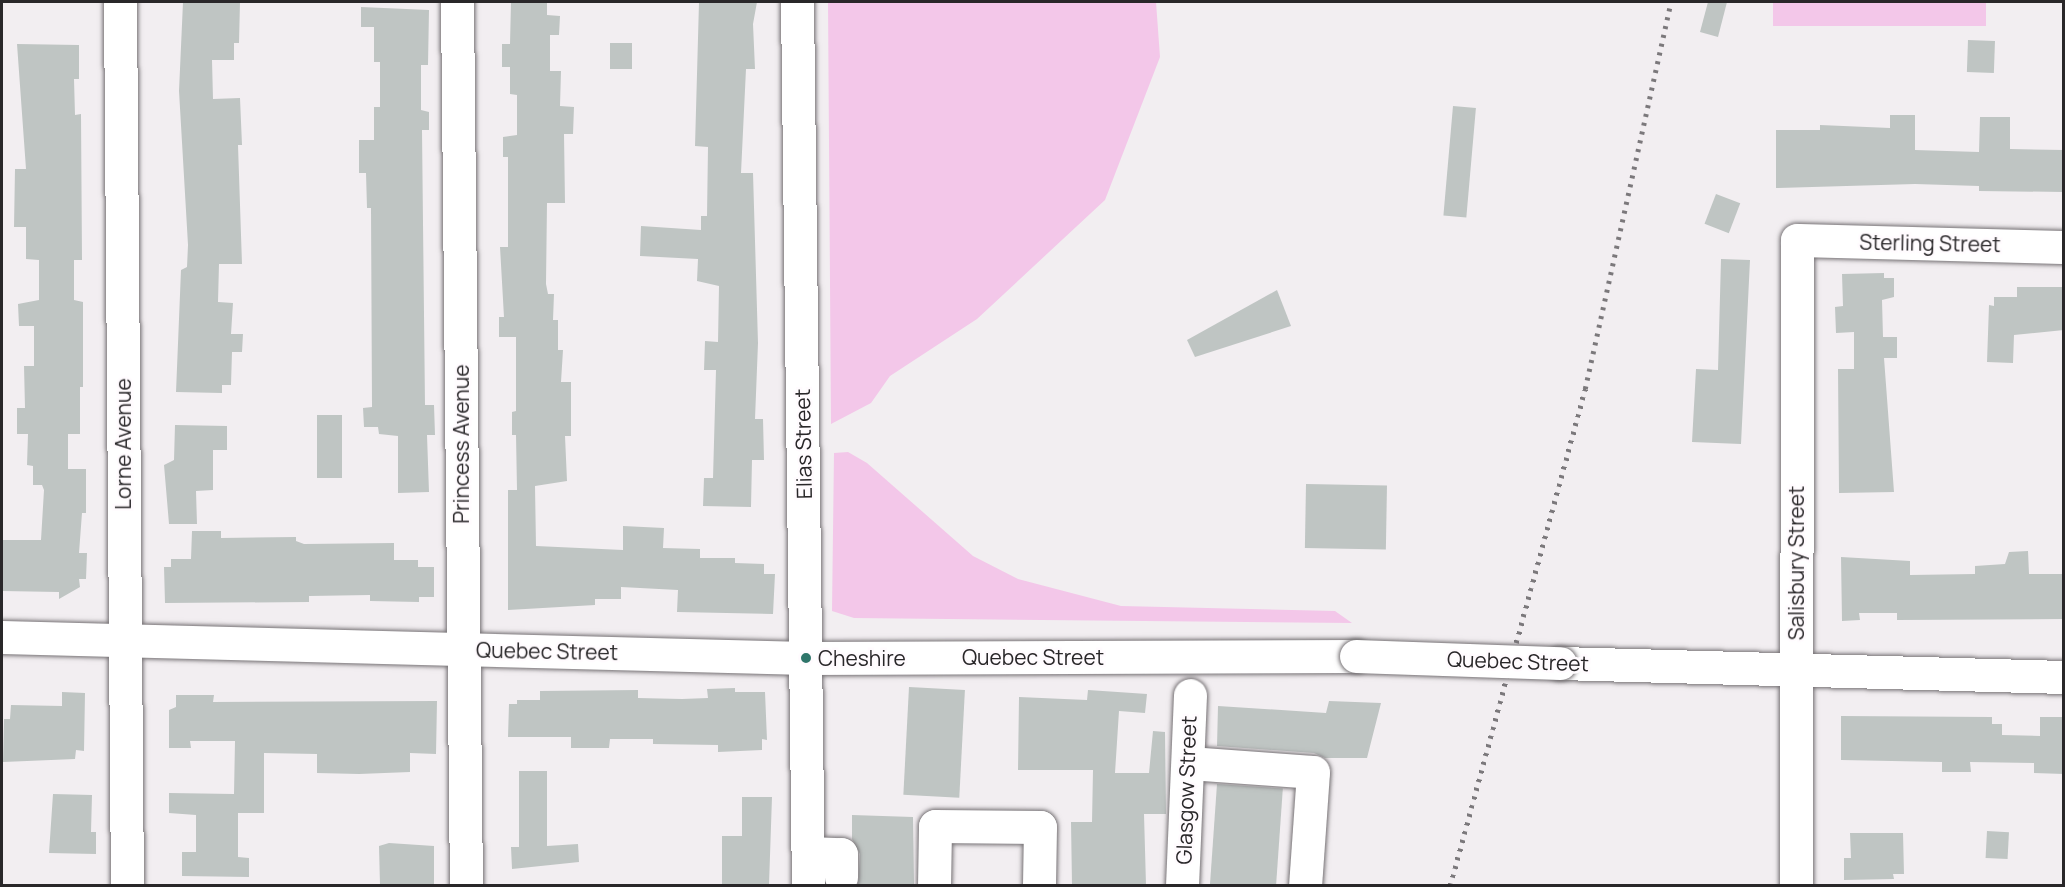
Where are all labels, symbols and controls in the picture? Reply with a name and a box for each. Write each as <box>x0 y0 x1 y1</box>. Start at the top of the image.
street label: Sterling Street <box>1859 229 2001 257</box>
street label: Princess Avenue <box>448 364 474 524</box>
street label: Lorne Avenue <box>110 378 136 510</box>
street label: Elias Street <box>789 389 817 499</box>
street label: Salisbury Street <box>1783 486 1809 640</box>
street label: Quebec Street <box>476 637 618 665</box>
street label: Quebec Street <box>962 644 1104 670</box>
place label: Cheshire <box>818 645 906 671</box>
street label: Quebec Street <box>1447 646 1589 676</box>
marker: Cheshire <box>799 651 813 665</box>
street label: Glasgow Street <box>1171 715 1201 865</box>

